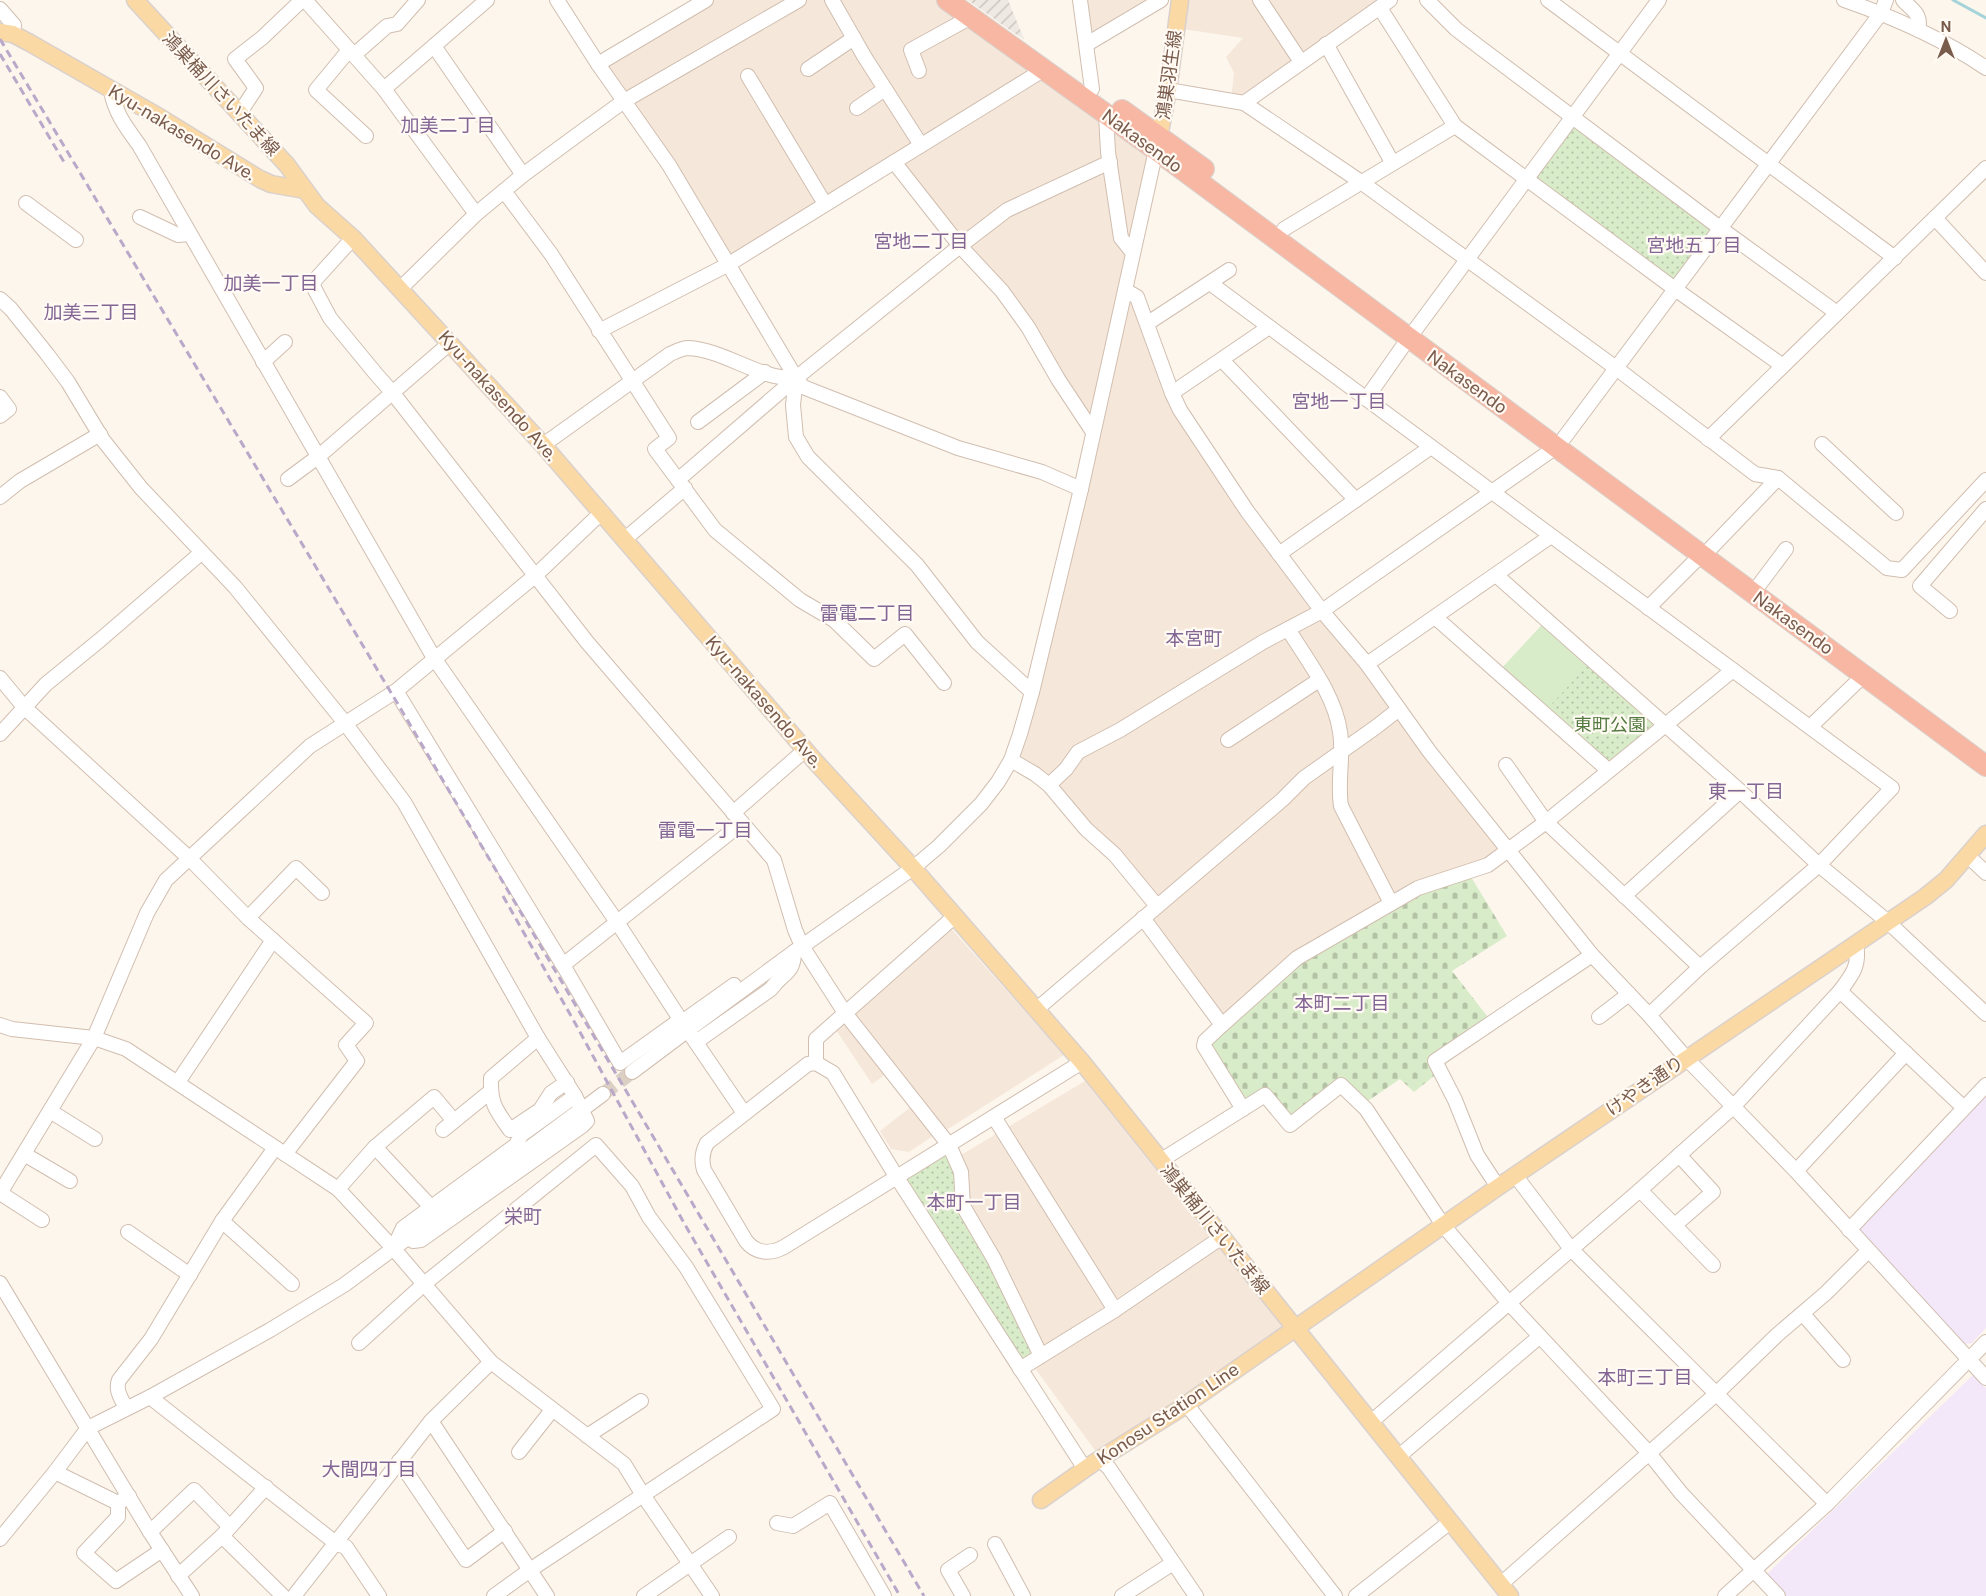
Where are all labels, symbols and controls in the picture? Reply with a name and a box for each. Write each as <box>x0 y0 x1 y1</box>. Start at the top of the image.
north arrow <box>1921 15 1971 65</box>
text: N <box>1941 19 1951 35</box>
street label: 鴻巣桶川さいたま線 <box>159 27 284 160</box>
street label: 鴻巣羽生線 <box>1152 29 1185 121</box>
street label: Kyu-nakasendo Ave. <box>105 80 260 185</box>
street label: Nakasendo <box>1098 105 1186 177</box>
district label: 加美二丁目 <box>400 114 496 136</box>
district label: 宮地二丁目 <box>873 230 969 252</box>
district label: 宮地五丁目 <box>1646 234 1742 256</box>
district label: 加美一丁目 <box>223 272 319 294</box>
district label: 加美三丁目 <box>43 301 139 323</box>
street label: Kyu-nakasendo Ave. <box>434 326 562 465</box>
street label: Nakasendo <box>1423 346 1511 418</box>
district label: 宮地一丁目 <box>1291 390 1387 412</box>
street label: Nakasendo <box>1749 587 1837 659</box>
district label: 雷電二丁目 <box>819 602 915 624</box>
district label: 本宮町 <box>1165 627 1223 649</box>
street label: Kyu-nakasendo Ave. <box>701 631 827 772</box>
park label: 東町公園 <box>1574 714 1646 735</box>
district label: 東一丁目 <box>1708 780 1784 802</box>
district label: 雷電一丁目 <box>657 819 753 841</box>
district label: 本町二丁目 <box>1294 992 1390 1014</box>
street label: けやき通り <box>1602 1051 1688 1120</box>
street label: 鴻巣桶川さいたま線 <box>1156 1159 1274 1298</box>
district label: 本町一丁目 <box>926 1191 1022 1213</box>
district label: 栄町 <box>504 1205 542 1227</box>
street label: Konosu Station Line <box>1093 1358 1243 1469</box>
district label: 本町三丁目 <box>1597 1366 1693 1388</box>
district label: 大間四丁目 <box>321 1458 417 1480</box>

